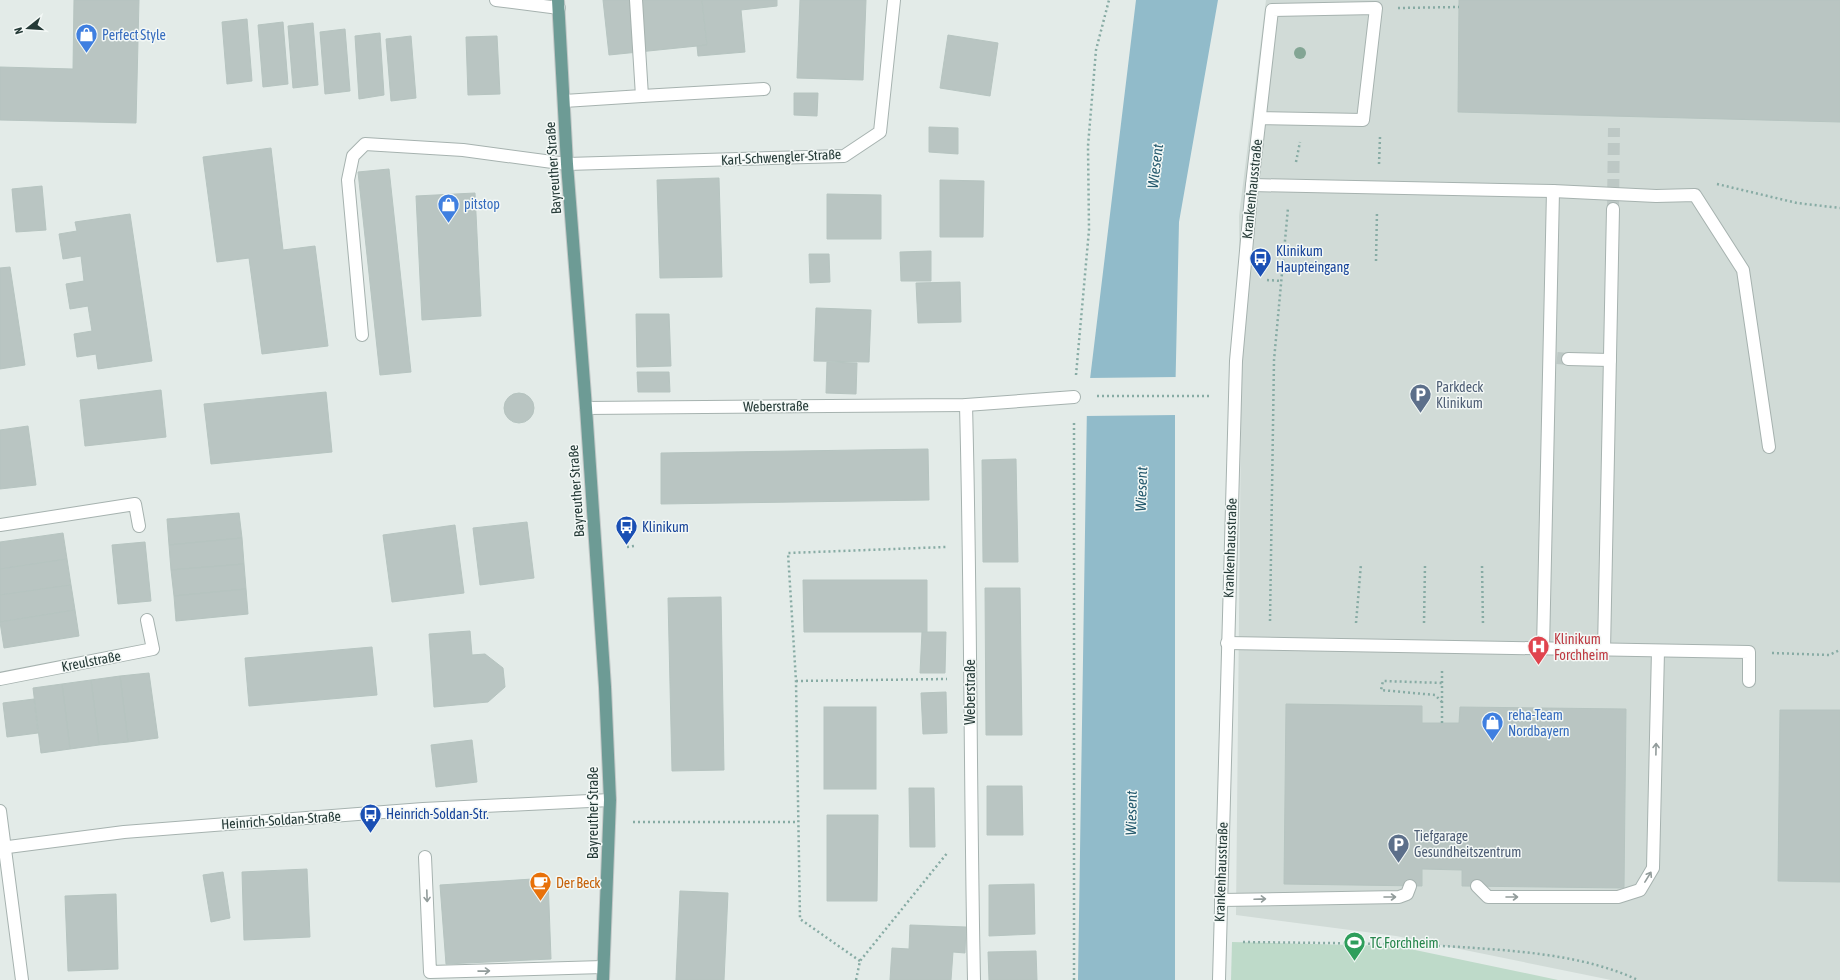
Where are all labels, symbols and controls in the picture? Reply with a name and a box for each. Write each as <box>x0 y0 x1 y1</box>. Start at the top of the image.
north arrow <box>8 8 48 48</box>
shop icon: Perfect Style <box>74 22 100 55</box>
text: N <box>12 26 25 36</box>
place label: Perfect Style <box>102 27 166 43</box>
street label: Bayreuther Straße <box>542 121 564 215</box>
street label: Krankenhausstraße <box>1239 138 1265 240</box>
water label: Wiesent <box>1144 142 1166 189</box>
street label: Karl-Schwengler-Straße <box>720 146 842 168</box>
shop icon: pitstop <box>436 191 462 224</box>
place label: pitstop <box>464 196 500 212</box>
place label: Klinikum Haupteingang <box>1276 243 1349 275</box>
bus stop icon: Klinikum Haupteingang <box>1247 246 1273 279</box>
place label: Parkdeck Klinikum <box>1436 379 1483 411</box>
parking icon: Parkdeck Klinikum <box>1407 382 1433 415</box>
street label: Weberstraße <box>743 397 809 415</box>
street label: Bayreuther Straße <box>565 444 587 538</box>
water label: Wiesent <box>1132 466 1150 512</box>
street label: Krankenhausstraße <box>1220 498 1240 598</box>
bus stop icon: Klinikum <box>614 514 640 547</box>
place label: Klinikum <box>642 519 689 535</box>
place label: Klinikum Forchheim <box>1554 631 1609 663</box>
hospital icon: Klinikum Forchheim <box>1526 634 1552 667</box>
street label: Kreulstraße <box>60 647 122 675</box>
street label: Weberstraße <box>962 659 978 725</box>
place label: reha-Team Nordbayern <box>1508 707 1570 739</box>
shop icon: reha-Team Nordbayern <box>1479 710 1505 743</box>
one-way arrow <box>1652 743 1660 756</box>
street label: Bayreuther Straße <box>585 767 601 859</box>
water label: Wiesent <box>1122 790 1140 836</box>
bus stop icon: Heinrich-Soldan-Str. <box>358 801 384 834</box>
place label: Heinrich-Soldan-Str. <box>386 806 489 822</box>
street label: Heinrich-Soldan-Straße <box>221 808 341 832</box>
street label: Krankenhausstraße <box>1211 822 1231 922</box>
place label: Tiefgarage Gesundheitszentrum <box>1414 828 1521 860</box>
parking icon: Tiefgarage Gesundheitszentrum <box>1385 831 1411 864</box>
cafe icon: Der Beck <box>528 870 554 903</box>
one-way arrow <box>1644 871 1652 883</box>
place label: Der Beck <box>556 875 601 891</box>
one-way arrow <box>423 889 430 902</box>
one-way arrow <box>1383 893 1396 901</box>
one-way arrow <box>1505 893 1518 901</box>
one-way arrow <box>1253 895 1266 902</box>
sports icon: TC Forchheim <box>1341 930 1367 963</box>
place label: TC Forchheim <box>1370 935 1439 951</box>
one-way arrow <box>477 967 490 974</box>

